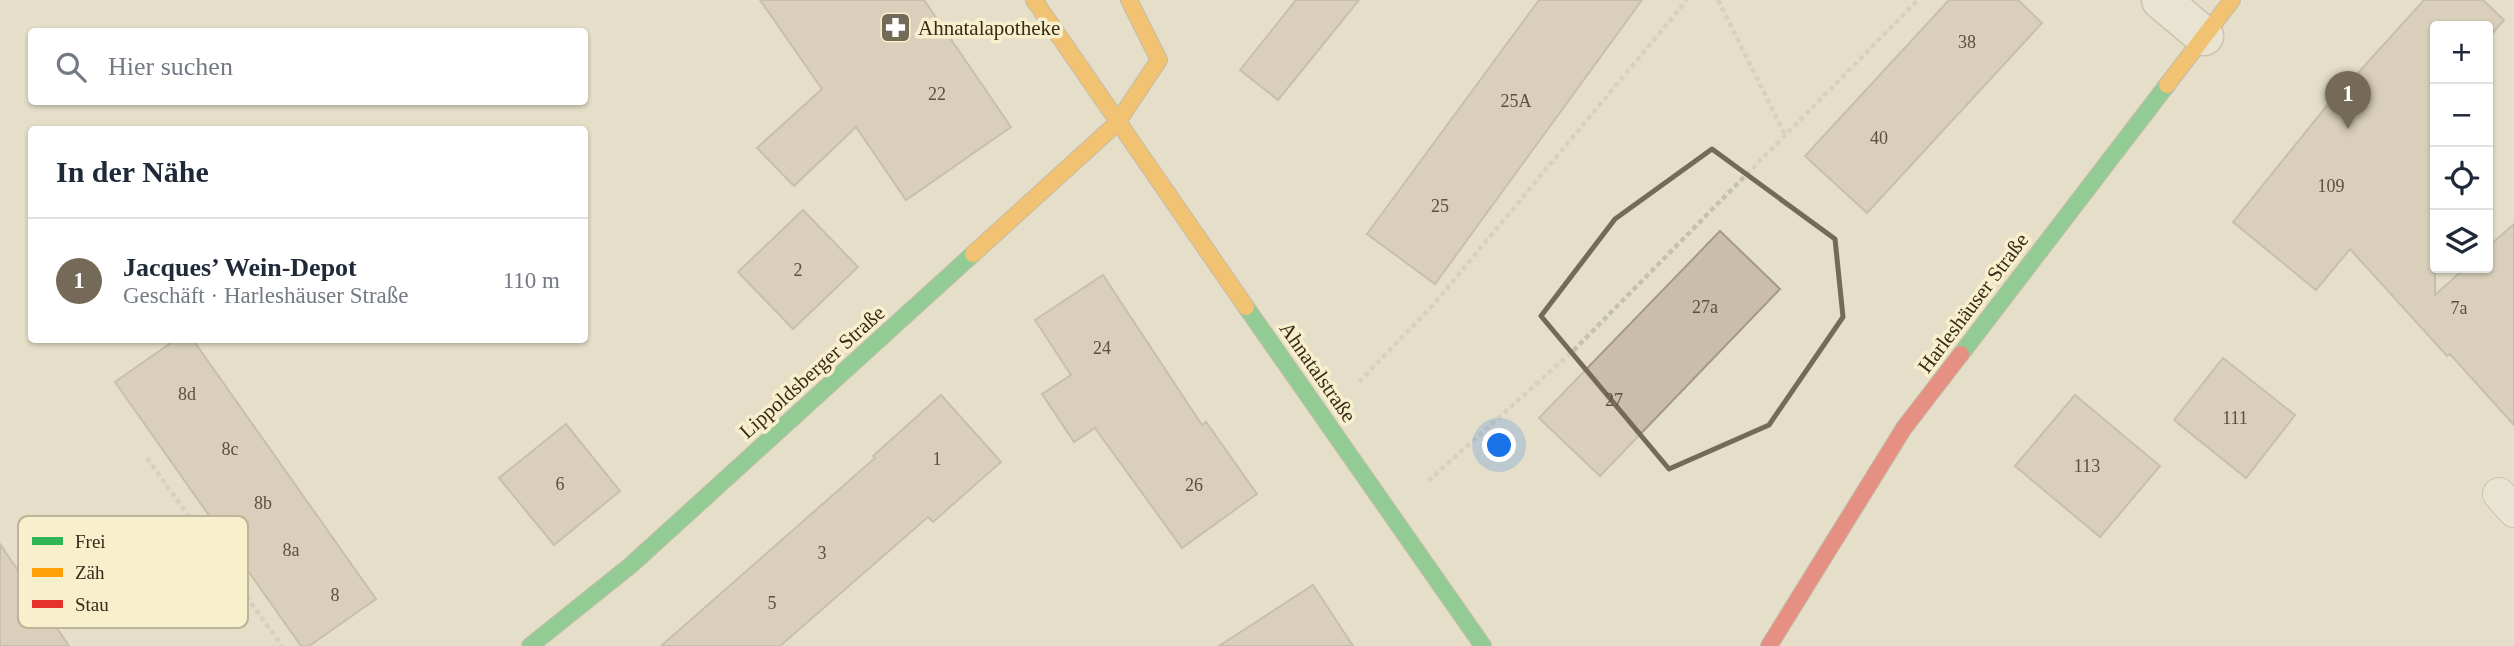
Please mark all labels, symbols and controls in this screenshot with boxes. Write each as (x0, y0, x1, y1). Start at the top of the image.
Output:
pharmacy icon: Ahnatalapotheke (878, 11, 912, 45)
place label: Ahnatalapotheke (918, 16, 1060, 40)
map controls (2430, 21, 2493, 273)
button: + (2430, 21, 2493, 84)
search box (28, 28, 588, 105)
house number: 38 (1958, 32, 1976, 52)
icon: search (52, 48, 90, 86)
text: Hier suchen (108, 52, 233, 81)
pin: 1 (2325, 71, 2371, 129)
house number: 22 (928, 84, 946, 104)
button: − (2430, 84, 2493, 147)
house number: 25A (1501, 91, 1532, 111)
house number: 40 (1870, 128, 1888, 148)
button: locate (2430, 147, 2493, 210)
text: In der Nähe (56, 155, 209, 188)
house number: 109 (2318, 176, 2345, 196)
house number: 25 (1431, 196, 1449, 216)
button: layers (2430, 210, 2493, 273)
street label: Harleshäuser Straße (1913, 228, 2033, 378)
text: Jacques’ Wein-Depot (123, 253, 357, 282)
house number: 2 (794, 260, 803, 280)
text: 1 (73, 268, 85, 293)
text: 110 m (503, 268, 560, 293)
text: Geschäft · Harleshäuser Straße (123, 283, 408, 308)
house number: 27a (1692, 297, 1718, 317)
house number: 7a (2451, 298, 2468, 318)
street label: Lippoldsberger Straße (735, 301, 889, 443)
street label: Ahnatalstraße (1275, 317, 1361, 427)
house number: 24 (1093, 338, 1111, 358)
house number: 8d (178, 384, 196, 404)
house number: 27 (1605, 390, 1623, 410)
house number: 111 (2222, 408, 2248, 428)
your location (1482, 428, 1516, 462)
house number: 8c (222, 439, 239, 459)
house number: 1 (933, 449, 942, 469)
house number: 113 (2074, 456, 2100, 476)
house number: 6 (556, 474, 565, 494)
house number: 26 (1185, 475, 1203, 495)
house number: 8b (254, 493, 272, 513)
legend (18, 516, 248, 628)
text: Frei (75, 531, 106, 552)
house number: 8a (283, 540, 300, 560)
house number: 3 (818, 543, 827, 563)
text: Zäh (75, 562, 105, 583)
house number: 8 (331, 585, 340, 605)
house number: 5 (768, 593, 777, 613)
text: Stau (75, 594, 109, 615)

